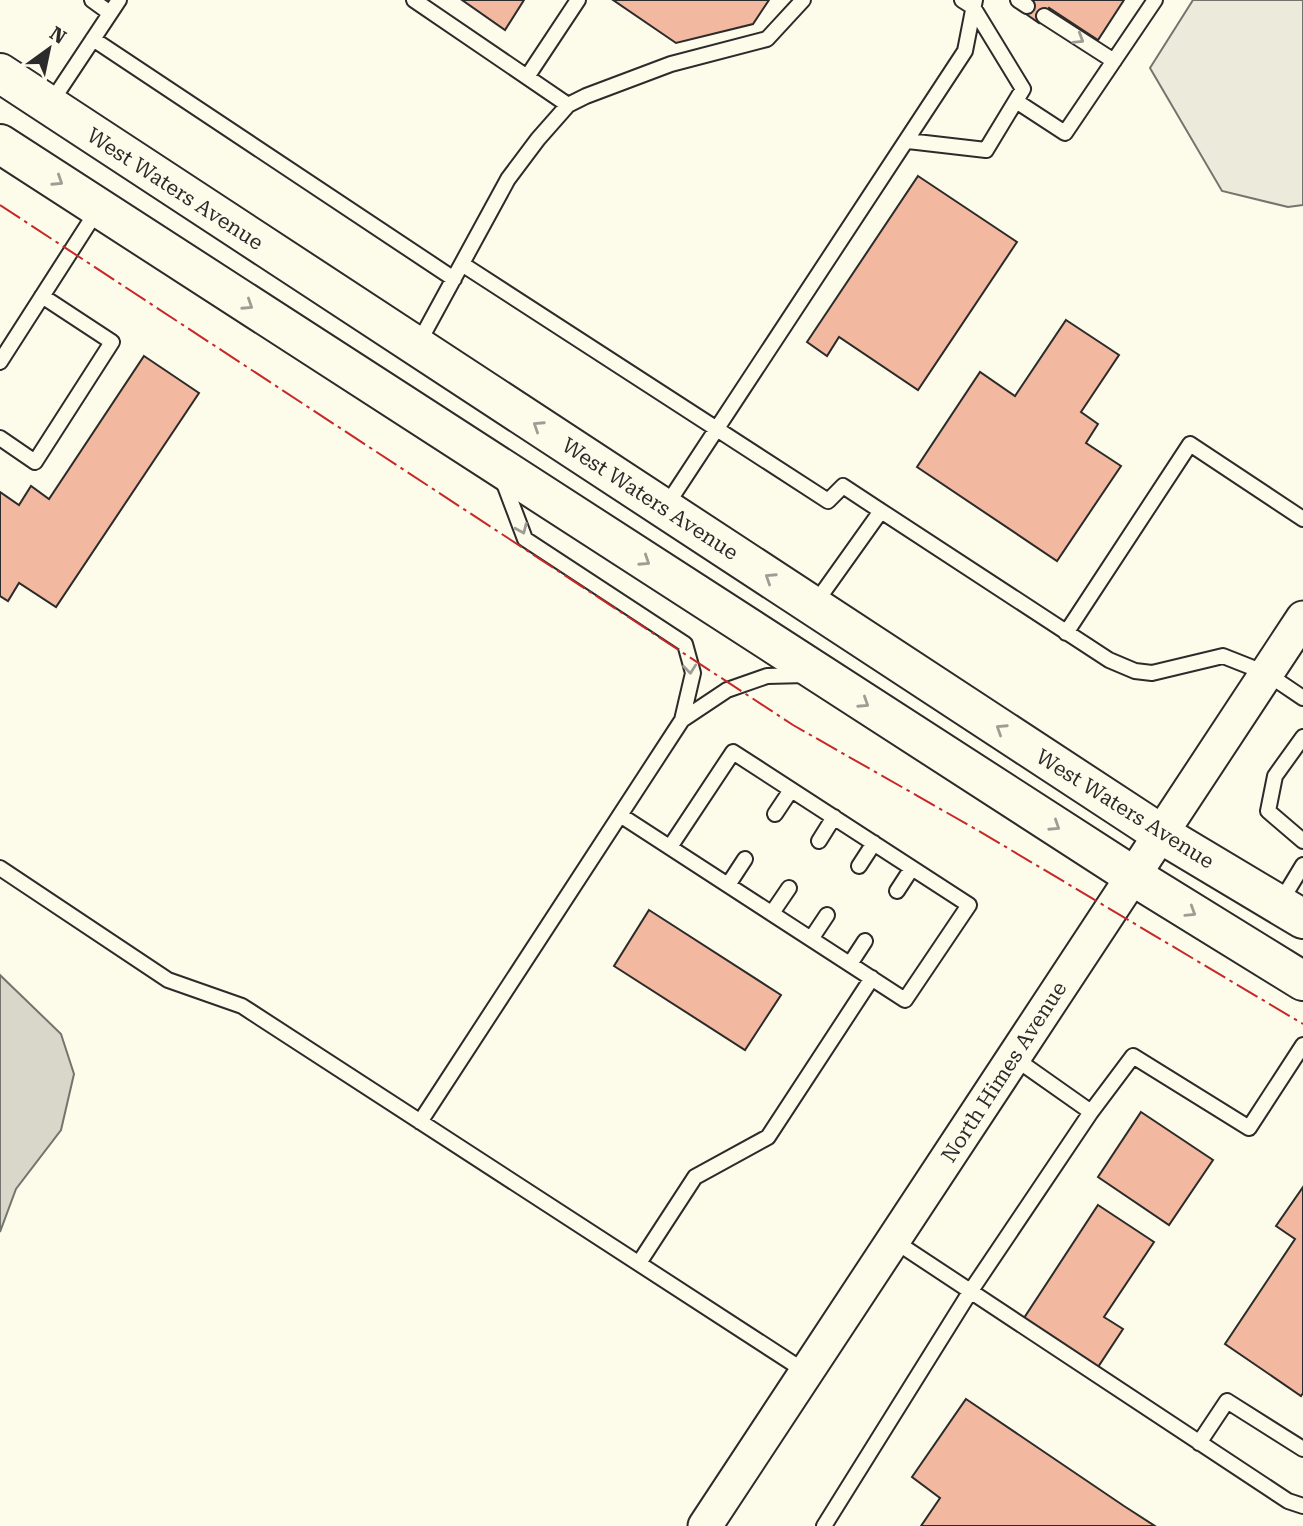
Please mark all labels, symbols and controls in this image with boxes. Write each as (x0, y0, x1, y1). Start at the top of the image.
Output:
north arrow (14, 14, 84, 84)
text: N (46, 22, 71, 49)
one-way arrow (1071, 30, 1084, 43)
street label: West Waters Avenue (82, 123, 268, 255)
one-way arrow (50, 173, 63, 186)
one-way arrow (241, 296, 254, 309)
one-way arrow (533, 422, 546, 435)
street label: West Waters Avenue (557, 433, 743, 565)
one-way arrow (514, 522, 528, 534)
one-way arrow (638, 553, 651, 566)
one-way arrow (764, 573, 777, 586)
one-way arrow (682, 664, 697, 675)
one-way arrow (856, 694, 869, 707)
one-way arrow (996, 725, 1009, 738)
street label: West Waters Avenue (1032, 744, 1218, 874)
one-way arrow (1047, 818, 1060, 831)
one-way arrow (1183, 904, 1196, 917)
street label: North Himes Avenue (937, 977, 1071, 1167)

